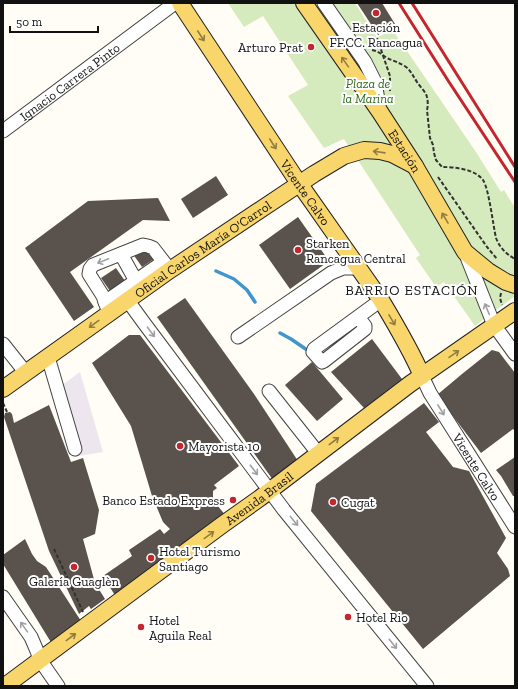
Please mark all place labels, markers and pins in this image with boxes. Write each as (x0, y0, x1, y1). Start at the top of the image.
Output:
marker: Estación FF.CC. Rancagua (371, 8, 381, 18)
place label: Estación FF.CC. Rancagua (329, 20, 423, 50)
place label: Arturo Prat (238, 40, 303, 55)
marker: Arturo Prat (306, 42, 316, 52)
place label: Starken Rancagua Central (306, 236, 406, 266)
marker: Starken Rancagua Central (293, 245, 303, 255)
place label: Mayorista 10 (188, 439, 260, 454)
marker: Mayorista 10 (175, 441, 185, 451)
place label: Banco Estado Express (102, 493, 225, 508)
marker: Banco Estado Express (228, 495, 238, 505)
place label: Cugat (341, 495, 375, 510)
marker: Cugat (328, 497, 338, 507)
place label: Hotel Turismo Santiago (159, 544, 241, 574)
marker: Hotel Turismo Santiago (146, 553, 156, 563)
marker: Galería Guaglèn (69, 562, 79, 572)
place label: Galería Guaglèn (29, 574, 119, 589)
place label: Hotel Rio (356, 610, 408, 625)
marker: Hotel Rio (343, 612, 353, 622)
place label: Hotel Aguila Real (149, 613, 212, 643)
marker: Hotel Aguila Real (136, 622, 146, 632)

